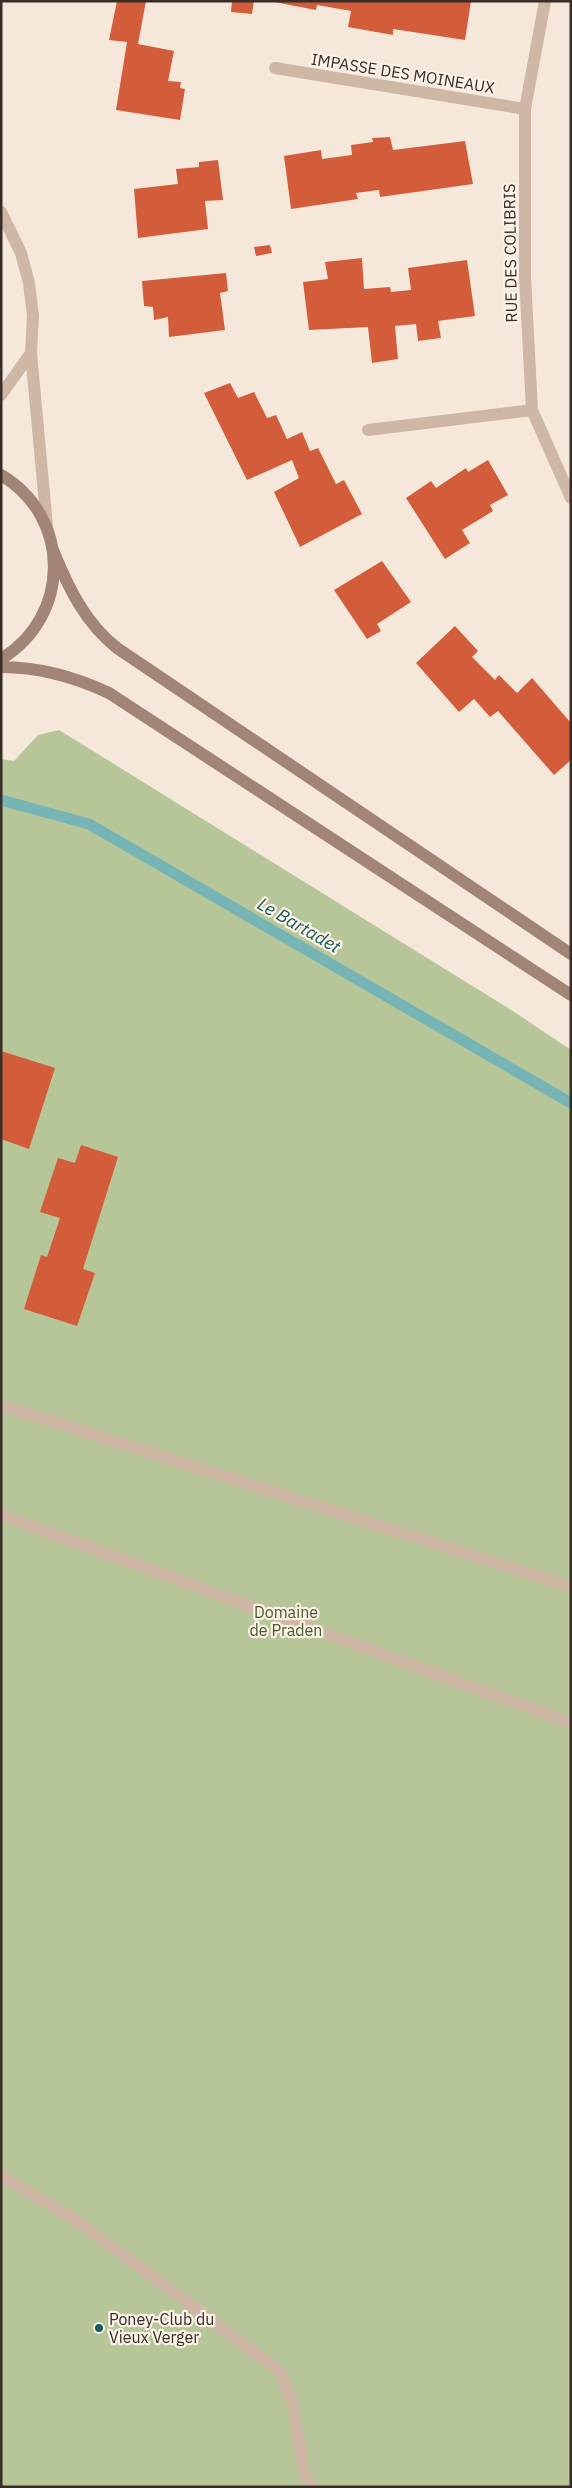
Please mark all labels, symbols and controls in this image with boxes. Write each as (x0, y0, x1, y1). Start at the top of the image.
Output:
street label: IMPASSE DES MOINEAUX (310, 49, 496, 97)
street label: RUE DES COLIBRIS (499, 183, 521, 323)
water label: Le Bartadet (253, 892, 346, 959)
park label: Domaine de Praden (250, 1602, 322, 1640)
place label: Poney-Club du Vieux Verger (109, 2309, 214, 2347)
marker: Poney-Club du Vieux Verger (93, 2322, 105, 2334)

